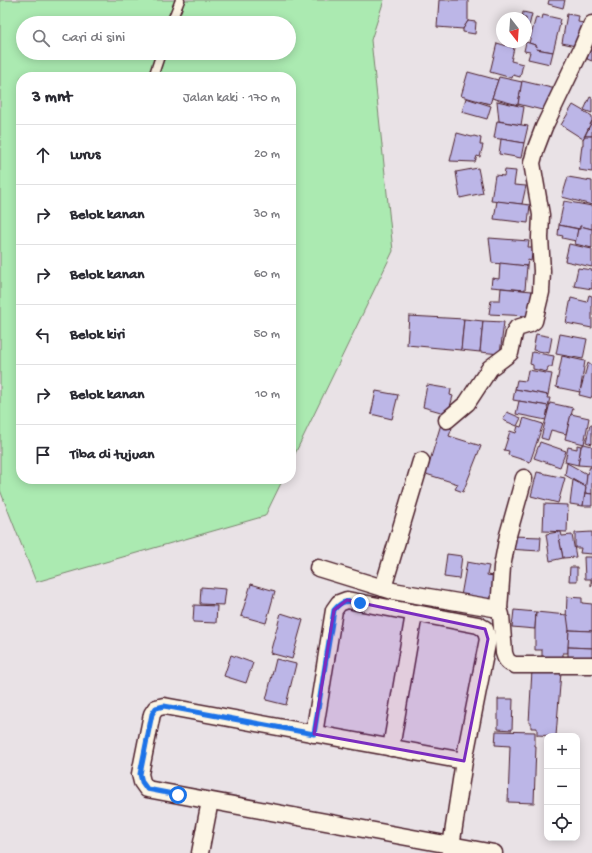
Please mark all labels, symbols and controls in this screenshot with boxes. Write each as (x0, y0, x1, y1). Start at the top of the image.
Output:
north arrow (496, 12, 532, 48)
search box (16, 16, 296, 60)
icon: search (30, 27, 52, 49)
text: Cari di sini (62, 29, 125, 47)
text: 3 mnt (32, 88, 72, 108)
text: Jalan kaki · 170 m (183, 91, 280, 106)
icon: ahead (32, 144, 54, 166)
text: Lurus (70, 146, 100, 164)
text: 20 m (254, 147, 280, 162)
icon: right (32, 204, 54, 226)
text: Belok kanan (70, 206, 144, 224)
text: 30 m (254, 207, 280, 222)
icon: right (32, 264, 54, 286)
text: Belok kanan (70, 266, 144, 284)
text: 60 m (254, 267, 280, 282)
icon: left (32, 324, 54, 346)
text: Belok kiri (70, 326, 125, 344)
text: 50 m (253, 327, 280, 342)
icon: right (32, 384, 54, 406)
text: Belok kanan (70, 386, 144, 404)
text: 10 m (255, 387, 280, 402)
icon: arrive (32, 444, 54, 466)
text: Tiba di tujuan (70, 446, 154, 464)
route end (351, 594, 369, 612)
map controls (544, 733, 580, 841)
button: + (544, 733, 580, 769)
button: − (544, 769, 580, 805)
route start (169, 786, 187, 804)
button: locate (544, 805, 580, 841)

